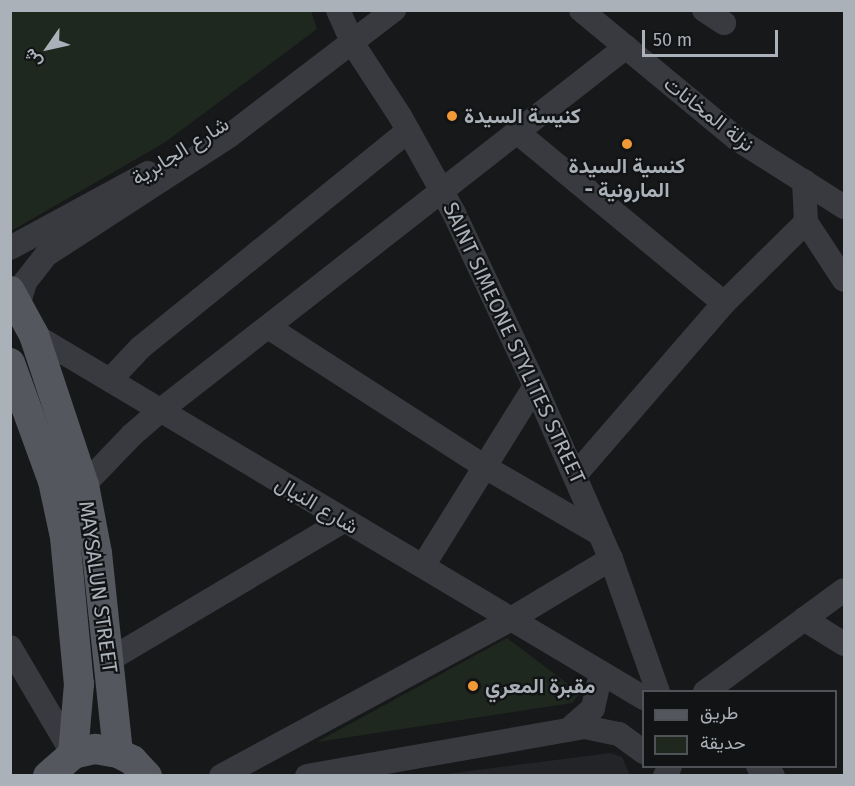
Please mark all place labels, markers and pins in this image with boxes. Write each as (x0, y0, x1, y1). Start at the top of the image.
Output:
place label: كنيسة السيدة (464, 103, 581, 129)
marker: كنيسة السيدة (445, 109, 459, 123)
marker: كنسية السيدة - المارونية (620, 137, 634, 151)
place label: كنسية السيدة - المارونية (569, 153, 685, 203)
place label: مقبرة المعري (485, 673, 595, 699)
marker: مقبرة المعري (466, 679, 480, 693)

